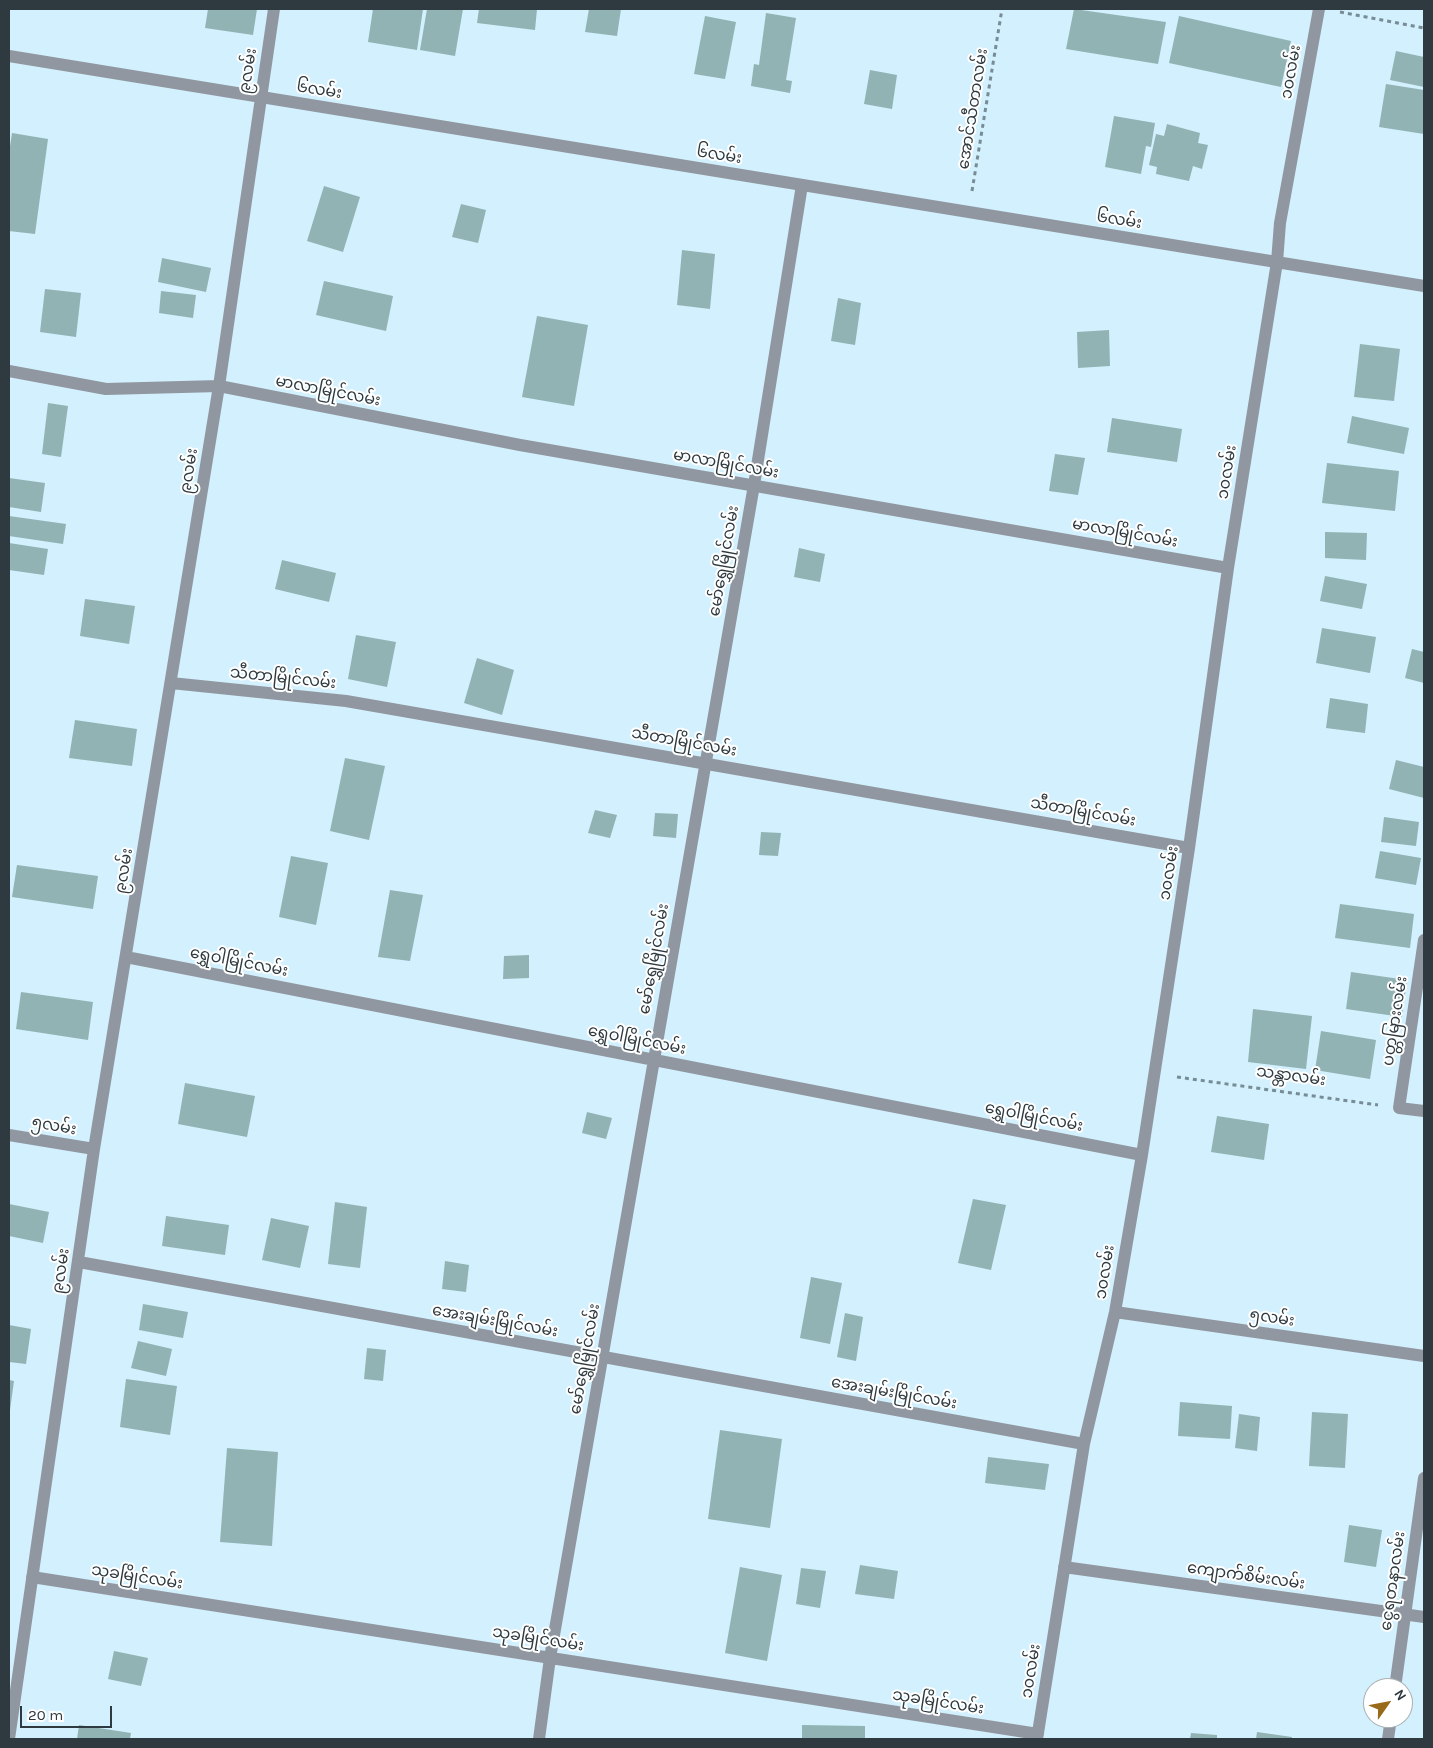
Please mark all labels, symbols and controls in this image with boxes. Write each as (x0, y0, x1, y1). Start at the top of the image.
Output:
street label: ၁၀လမ်း (1277, 43, 1305, 101)
street label: ၉လမ်း (235, 47, 261, 95)
street label: အောင်သီတာလမ်း (954, 47, 992, 171)
street label: ၆လမ်း (295, 77, 343, 103)
street label: ၆လမ်း (695, 142, 743, 168)
street label: ၆လမ်း (1095, 207, 1143, 233)
street label: မာလာမြိုင်လမ်း (274, 371, 382, 411)
street label: ၁၀လမ်း (1213, 443, 1241, 501)
street label: မာလာမြိုင်လမ်း (672, 445, 780, 483)
street label: ၉လမ်း (176, 447, 202, 495)
street label: မော်ရွှေမြိုင်လမ်း (705, 504, 743, 618)
street label: မာလာမြိုင်လမ်း (1071, 514, 1179, 552)
street label: သီတာမြိုင်လမ်း (229, 663, 337, 693)
street label: သီတာမြိုင်လမ်း (630, 723, 738, 761)
street label: သီတာမြိုင်လမ်း (1029, 793, 1137, 831)
street label: ၁၀လမ်း (1155, 844, 1183, 902)
street label: ၉လမ်း (111, 847, 137, 895)
street label: မော်ရွှေမြိုင်လမ်း (635, 902, 673, 1016)
street label: ရွှေဝါမြိုင်လမ်း (188, 943, 290, 981)
street label: ပတ္တမြားလမ်း (1378, 975, 1412, 1067)
street label: ရွှေဝါမြိုင်လမ်း (586, 1021, 688, 1059)
street label: သန္တာလမ်း (1255, 1062, 1327, 1090)
street label: ရွှေဝါမြိုင်လမ်း (983, 1098, 1085, 1136)
street label: ၅လမ်း (30, 1113, 78, 1139)
street label: ၁၀လမ်း (1091, 1243, 1119, 1301)
street label: ၉လမ်း (48, 1247, 74, 1295)
street label: အေးချမ်းမြိုင်လမ်း (431, 1301, 559, 1341)
street label: မော်ရွှေမြိုင်လမ်း (566, 1302, 604, 1416)
street label: ၅လမ်း (1248, 1305, 1296, 1331)
street label: အေးချမ်းမြိုင်လမ်း (830, 1373, 958, 1413)
street label: ငွေရတနာလမ်း (1377, 1530, 1409, 1632)
street label: ကျောက်စိမ်းလမ်း (1186, 1558, 1306, 1594)
street label: သုခမြိုင်လမ်း (90, 1560, 184, 1594)
street label: သုခမြိုင်လမ်း (491, 1622, 585, 1656)
street label: ၁၀လမ်း (1017, 1642, 1045, 1700)
north arrow (1363, 1678, 1413, 1728)
street label: သုခမြိုင်လမ်း (891, 1685, 985, 1719)
text: N (1390, 1686, 1410, 1704)
scale bar (22, 1696, 115, 1728)
text: 20 m (28, 1706, 63, 1724)

